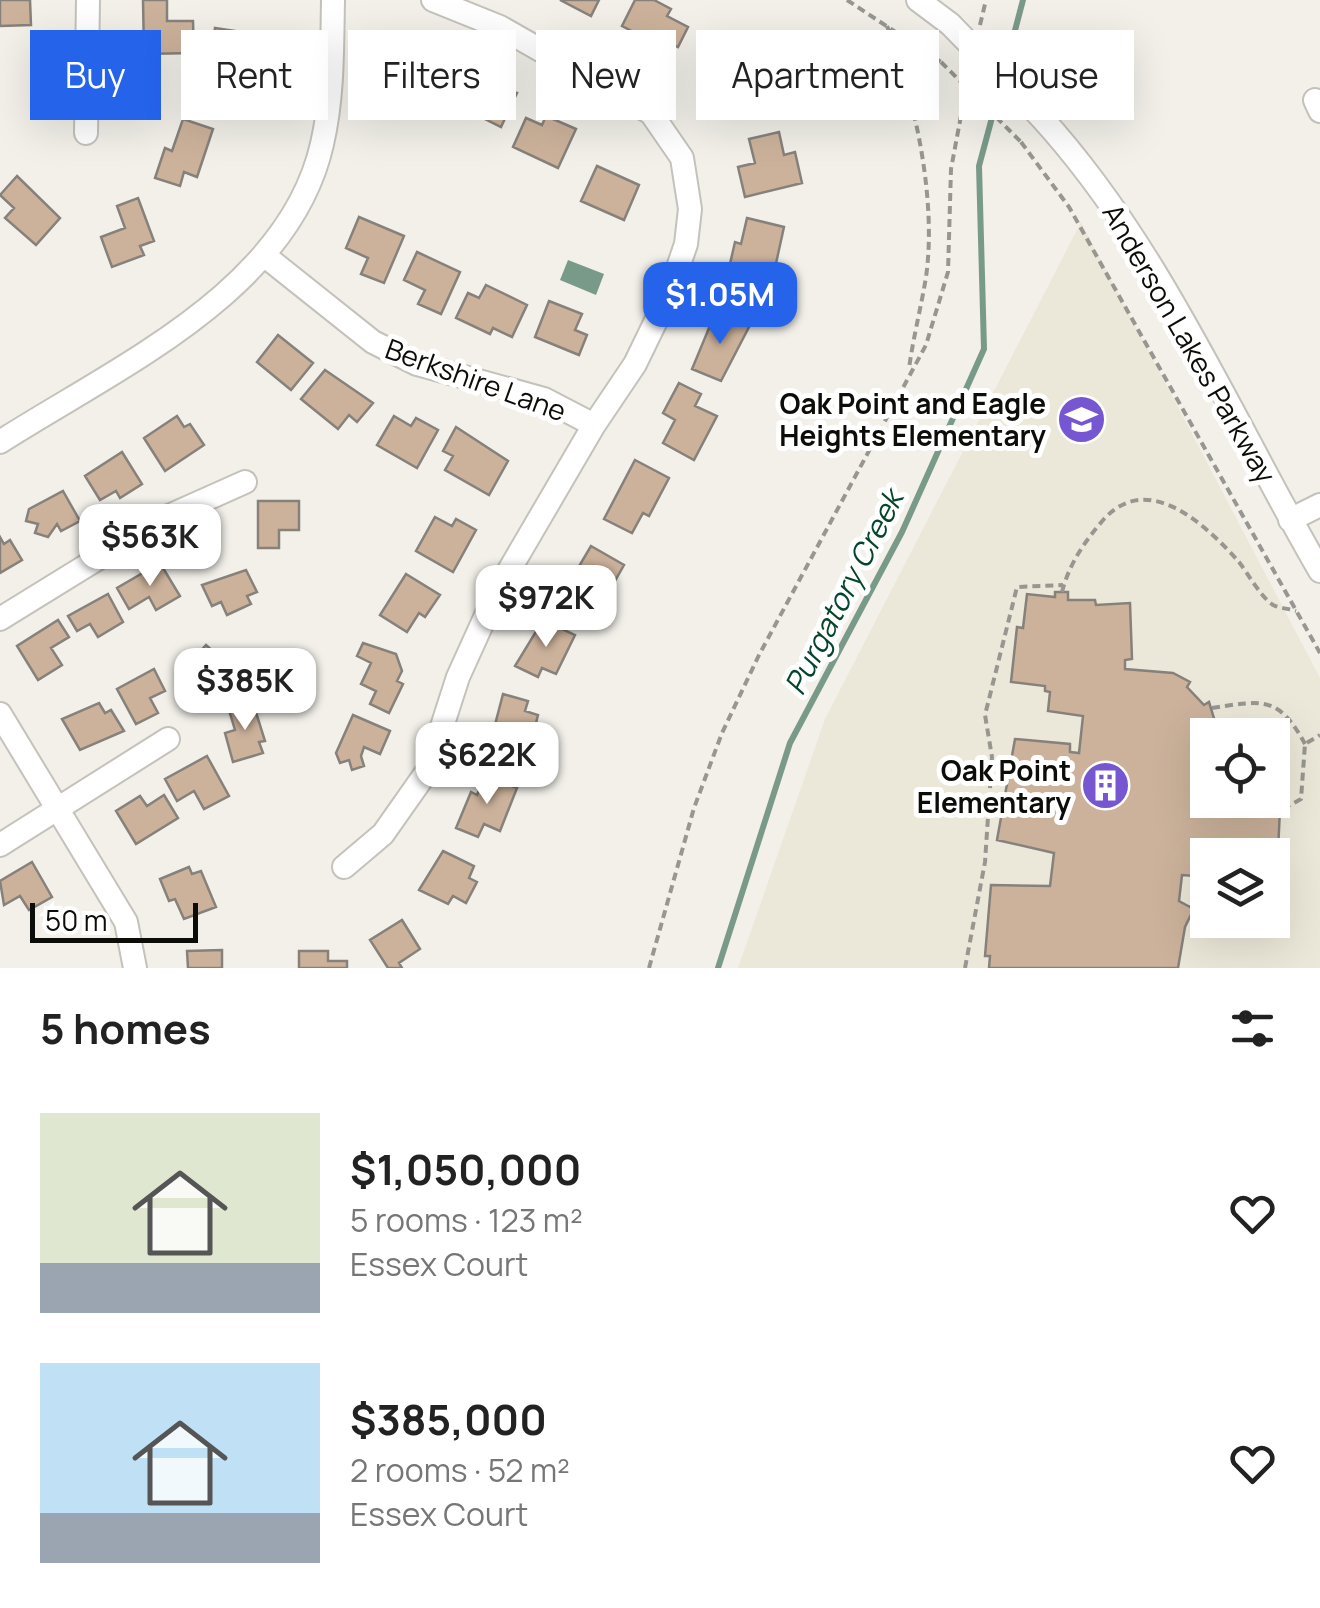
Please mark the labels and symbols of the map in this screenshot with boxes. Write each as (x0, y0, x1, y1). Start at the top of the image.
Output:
street label: Anderson Lakes Parkway (1094, 197, 1286, 490)
pin: $1.05M (639, 262, 801, 347)
street label: Berkshire Lane (380, 329, 572, 429)
place label: Oak Point and Eagle Heights Elementary (779, 384, 1046, 454)
school or university icon: Oak Point and Eagle Heights Elementary (1055, 393, 1107, 445)
water label: Purgatory Creek (774, 479, 914, 701)
pin: $563K (80, 504, 220, 589)
pin: $972K (476, 565, 616, 650)
pin: $385K (175, 648, 315, 733)
pin: $622K (417, 722, 557, 807)
place label: Oak Point Elementary (917, 751, 1071, 821)
building icon: Oak Point Elementary (1080, 760, 1132, 812)
scale bar (30, 898, 198, 943)

